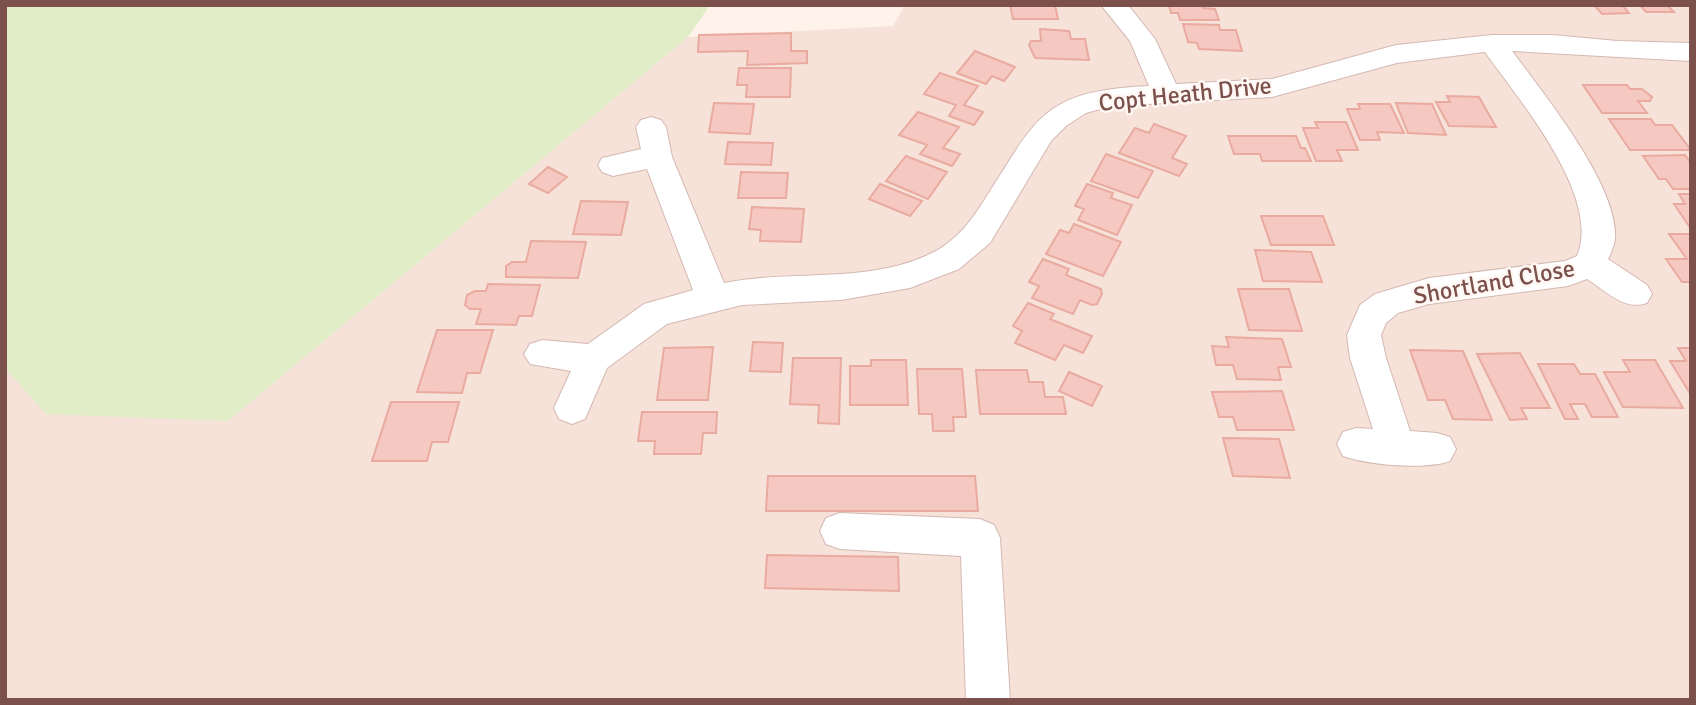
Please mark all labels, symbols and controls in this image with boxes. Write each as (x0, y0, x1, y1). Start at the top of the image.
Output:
street label: Copt Heath Drive (1097, 70, 1273, 118)
street label: Shortland Close (1411, 253, 1577, 311)

